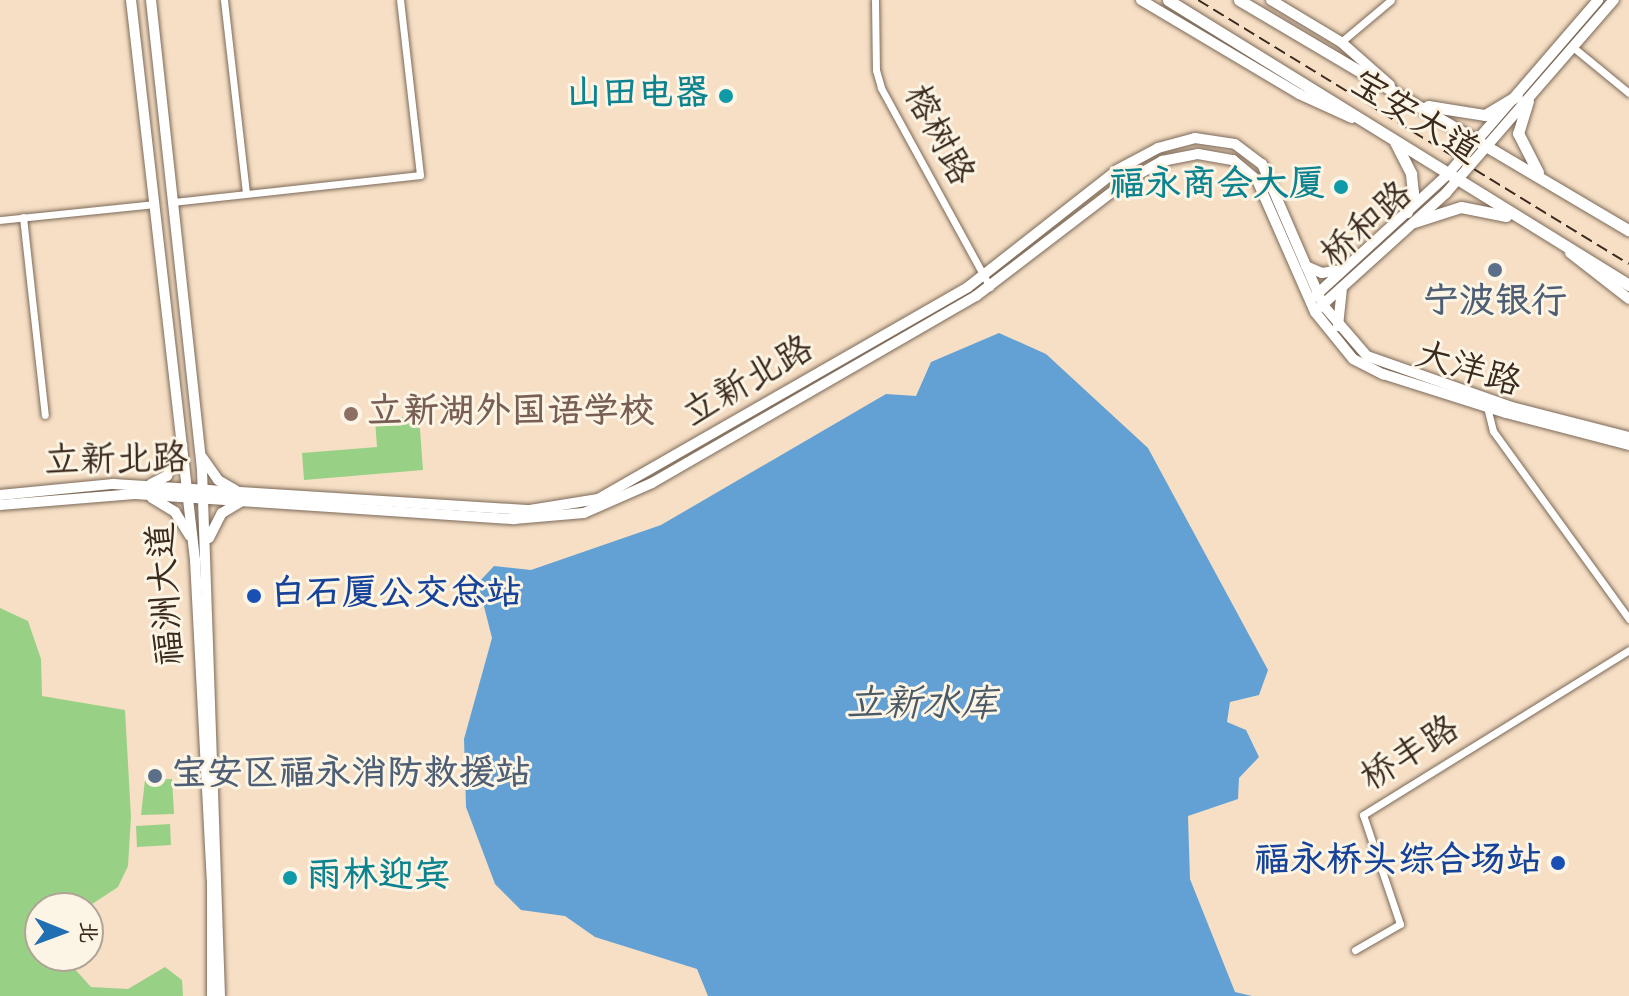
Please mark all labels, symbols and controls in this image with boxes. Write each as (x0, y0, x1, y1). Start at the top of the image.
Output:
street label: 宝安大道 (1341, 63, 1487, 175)
place label: 山田电器 (566, 74, 710, 118)
street label: 榕树路 (893, 78, 981, 194)
marker: 山田电器 (717, 87, 735, 105)
place label: 福永商会大厦 (1109, 165, 1325, 209)
street label: 桥和路 (1313, 174, 1423, 278)
marker: 福永商会大厦 (1332, 178, 1350, 196)
marker: 宁波银行 (1486, 261, 1504, 279)
place label: 宁波银行 (1423, 282, 1567, 326)
street label: 立新北路 (676, 328, 822, 438)
street label: 大洋路 (1410, 335, 1526, 407)
place label: 立新湖外国语学校 (367, 392, 655, 436)
marker: 立新湖外国语学校 (342, 405, 360, 423)
street label: 立新北路 (44, 439, 188, 485)
street label: 福洲大道 (141, 521, 195, 667)
place label: 白石厦公交总站 (270, 574, 522, 618)
marker: 白石厦公交总站 (245, 587, 263, 605)
water label: 立新水库 (846, 684, 998, 730)
street label: 桥丰路 (1354, 708, 1468, 802)
place label: 宝安区福永消防救援站 (171, 754, 531, 798)
marker: 宝安区福永消防救援站 (146, 767, 164, 785)
place label: 福永桥头综合场站 (1254, 841, 1542, 885)
marker: 福永桥头综合场站 (1549, 854, 1567, 872)
place label: 雨林迎宾 (306, 856, 450, 900)
marker: 雨林迎宾 (281, 869, 299, 887)
north arrow (24, 892, 104, 972)
text: 北 (70, 921, 102, 944)

